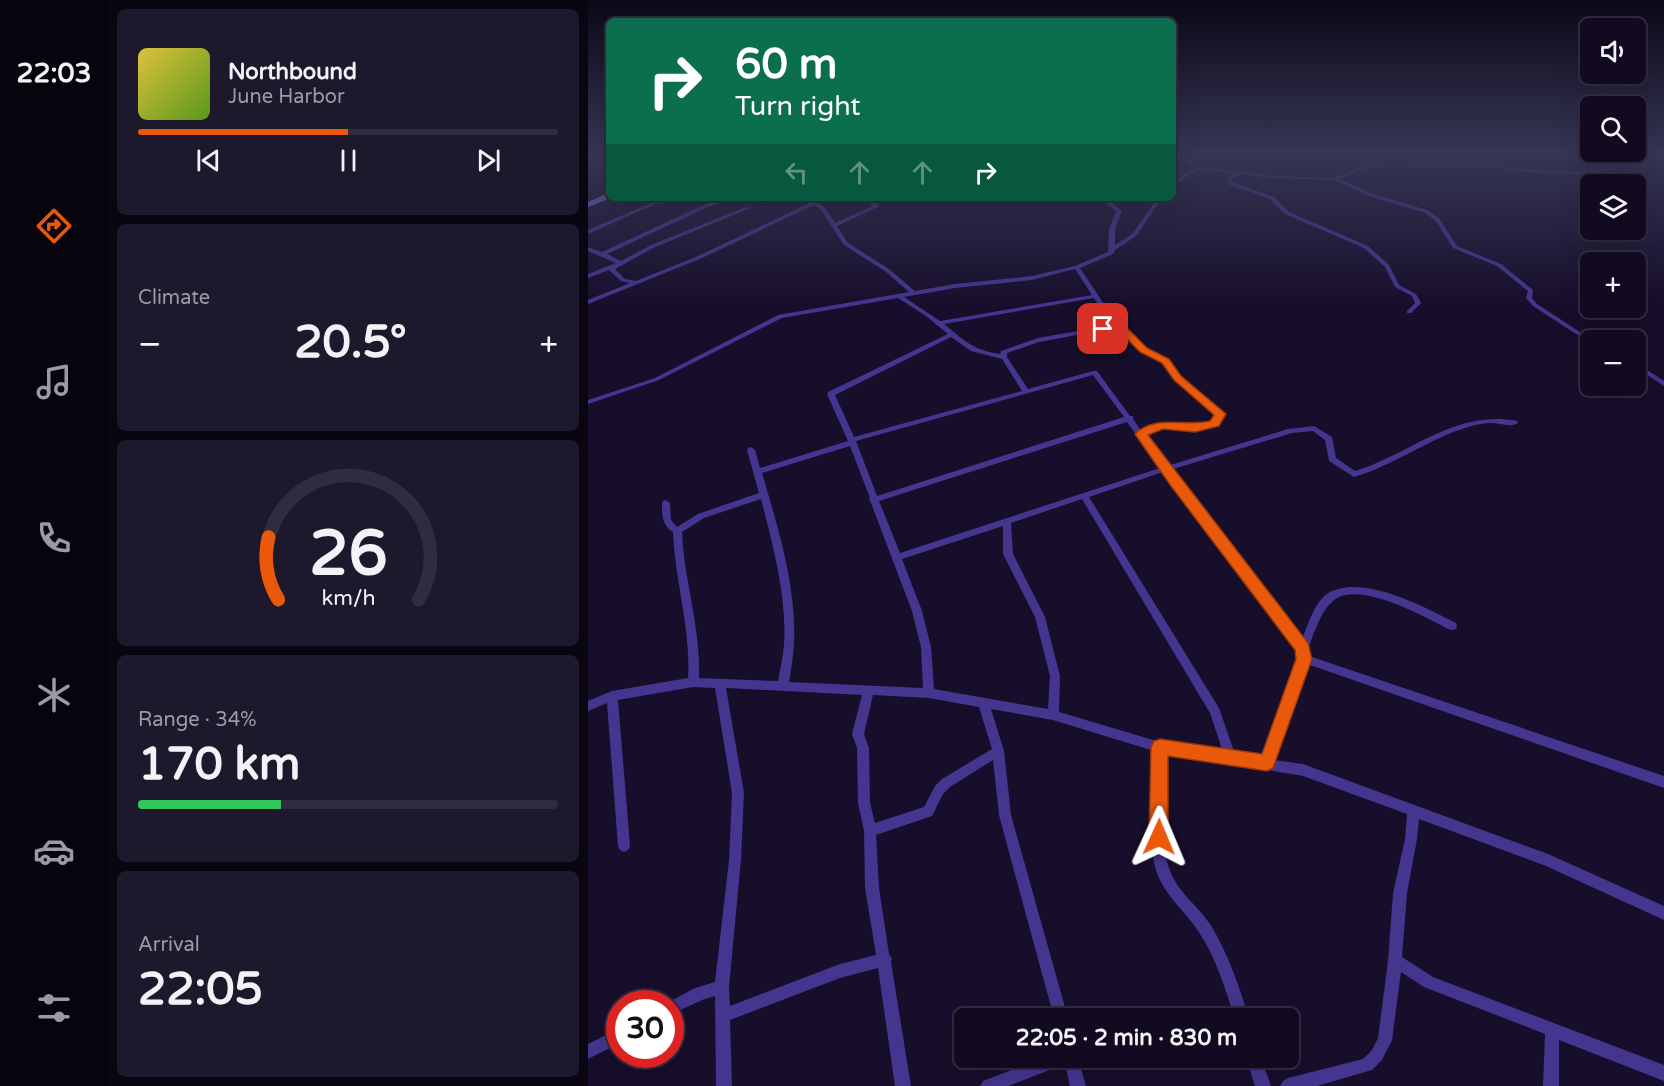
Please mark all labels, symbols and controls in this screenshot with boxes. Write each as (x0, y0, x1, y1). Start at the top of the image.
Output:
map controls (1580, 18, 1646, 396)
button: sound (1580, 18, 1646, 84)
text: 60 m (735, 39, 837, 90)
icon: right (636, 42, 714, 120)
text: 22:03 (17, 57, 91, 90)
text: Northbound (228, 59, 357, 85)
text: June Harbor (228, 85, 345, 109)
text: Turn right (735, 90, 861, 123)
button: search (1580, 96, 1646, 162)
icon: previous (192, 144, 225, 177)
icon: pause (332, 144, 365, 177)
icon: next (472, 144, 505, 177)
icon: left (780, 156, 813, 189)
icon: ahead (843, 156, 876, 189)
icon: ahead (906, 156, 939, 189)
icon: right (969, 156, 1002, 189)
button: layers (1580, 174, 1646, 240)
icon: directions (33, 205, 75, 247)
button: + (1580, 252, 1646, 318)
text: Climate (138, 286, 210, 310)
pin (1077, 303, 1128, 354)
icon: arrive (1086, 312, 1119, 345)
text: 20.5° (294, 316, 407, 370)
text: − (138, 325, 162, 364)
text: + (539, 325, 558, 364)
button: − (1580, 330, 1646, 396)
icon: music (33, 361, 75, 403)
icon: phone (33, 517, 75, 559)
text: 26 (309, 517, 387, 592)
text: km/h (321, 585, 375, 611)
icon: climate (33, 674, 75, 716)
text: Range · 34% (138, 708, 257, 732)
text: 170 km (138, 738, 300, 792)
position arrow (1127, 805, 1191, 869)
icon: car (33, 830, 75, 872)
text: Arrival (138, 933, 200, 957)
text: 22:05 (138, 963, 263, 1017)
icon: filters (33, 987, 75, 1029)
speed limit sign: 30 (606, 990, 684, 1068)
text: 22:05 · 2 min · 830 m (1016, 1025, 1237, 1051)

